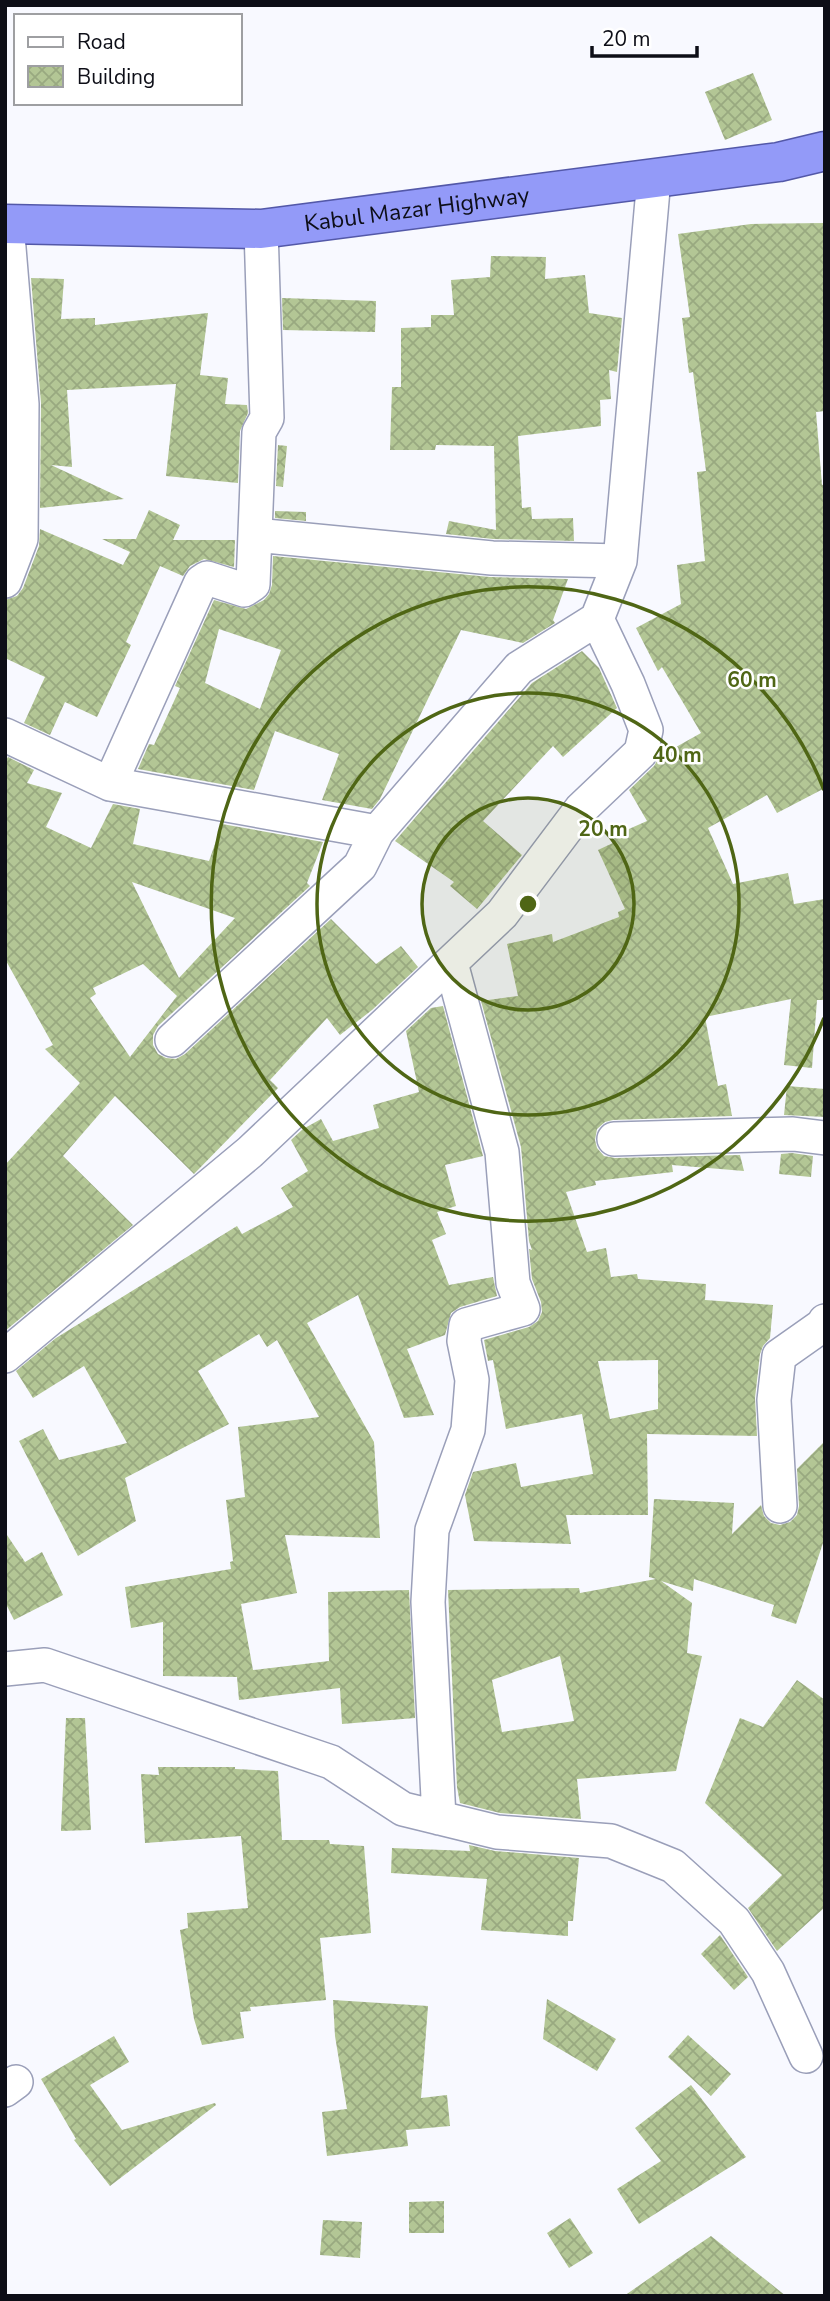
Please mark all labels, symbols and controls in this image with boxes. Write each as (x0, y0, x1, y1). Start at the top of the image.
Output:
legend (14, 14, 242, 105)
scale bar (592, 14, 697, 58)
text: 20 m (602, 25, 651, 53)
text: Road (77, 28, 126, 56)
text: Building (77, 63, 155, 91)
street label: Kabul Mazar Highway (302, 179, 531, 239)
text: 60 m (727, 666, 777, 694)
text: 40 m (652, 741, 702, 769)
text: 20 m (578, 815, 628, 843)
centre of rings (516, 892, 540, 916)

